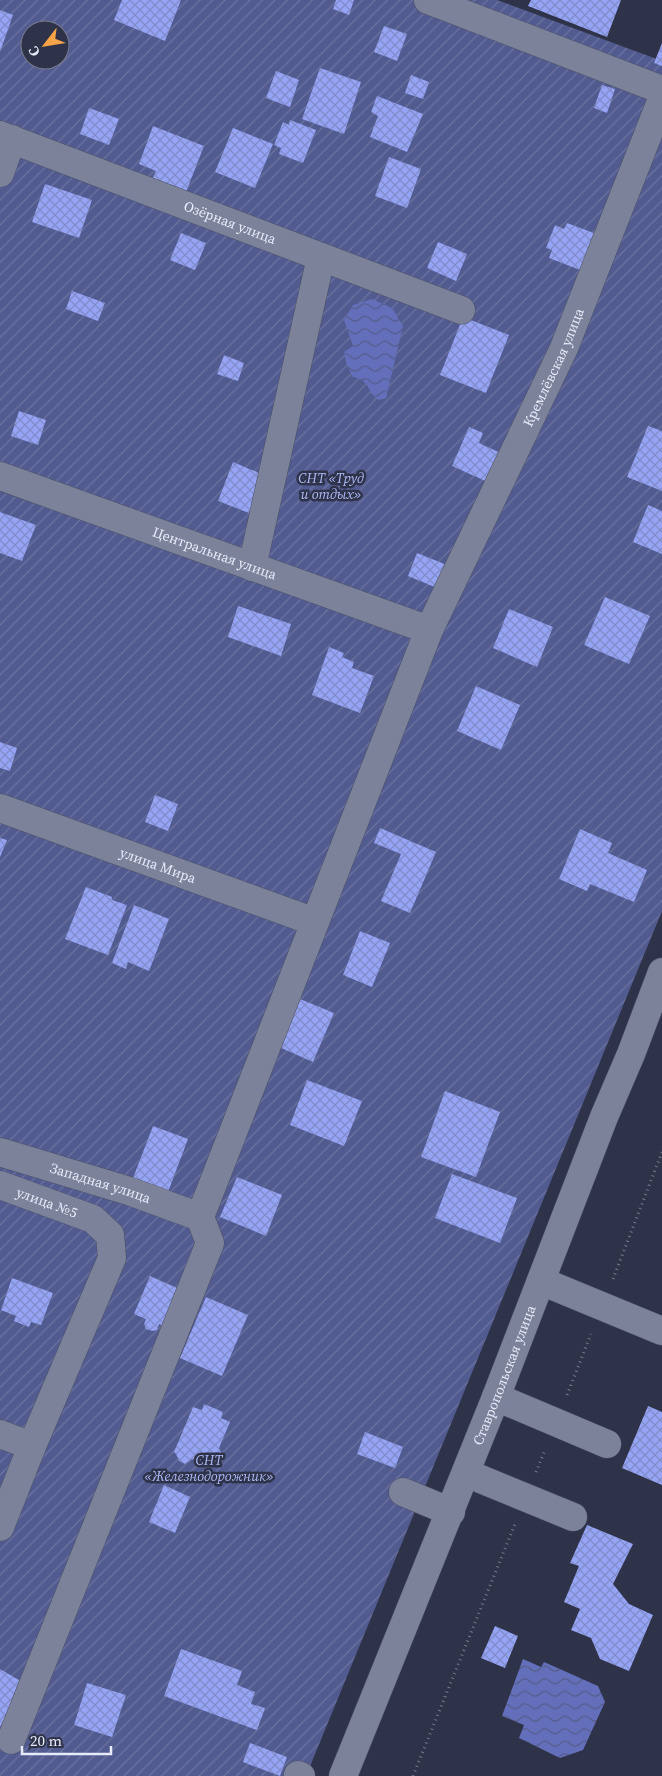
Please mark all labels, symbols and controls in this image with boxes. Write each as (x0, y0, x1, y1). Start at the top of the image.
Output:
north arrow (20, 20, 70, 70)
text: С (23, 43, 45, 61)
street label: Озёрная улица (181, 196, 280, 249)
street label: Кремлёвская улица (518, 304, 589, 430)
park label: СНТ «Труд и отдых» (298, 468, 364, 504)
street label: Центральная улица (150, 522, 280, 585)
street label: улица Мира (117, 842, 200, 888)
street label: Западная улица (47, 1158, 154, 1208)
street label: улица №5 (14, 1182, 80, 1223)
street label: Ставропольская улица (468, 1301, 541, 1448)
park label: СНТ «Железнодорожник» (144, 1450, 274, 1486)
scale bar (22, 1724, 111, 1756)
text: 20 m (30, 1730, 62, 1751)

